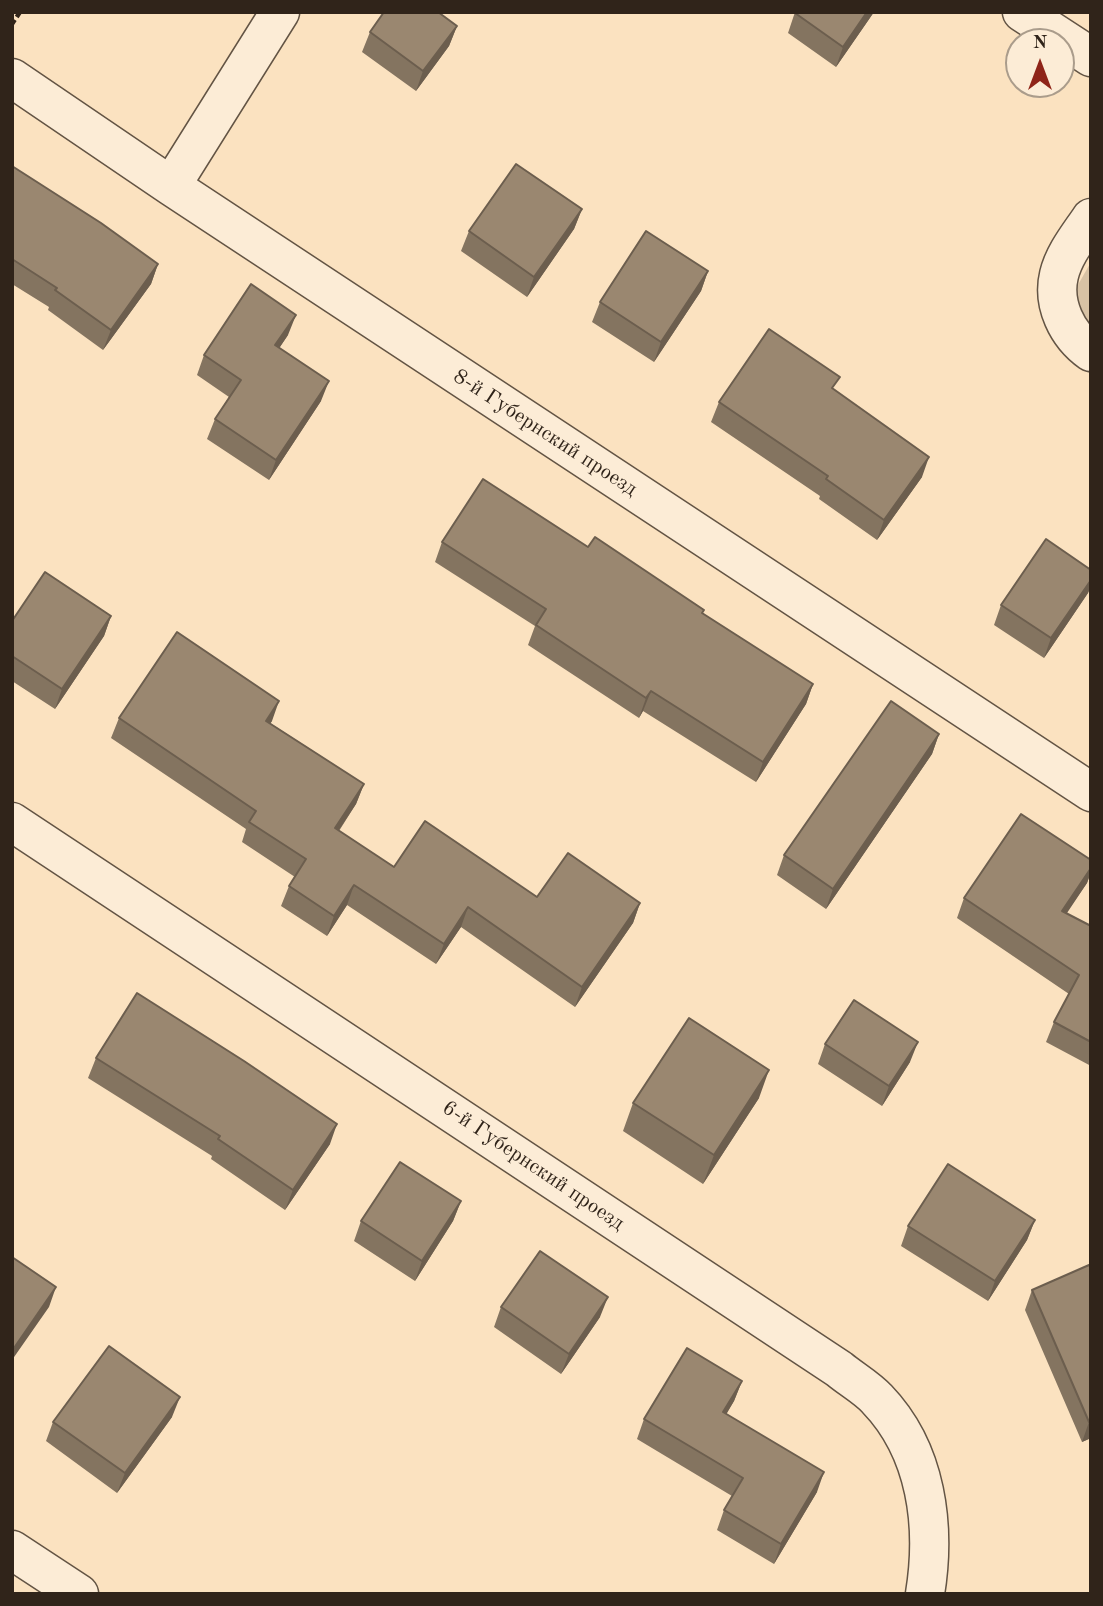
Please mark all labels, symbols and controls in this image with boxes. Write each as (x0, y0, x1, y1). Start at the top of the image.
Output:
north arrow (1005, 28, 1075, 98)
text: N (1033, 34, 1047, 53)
street label: 8-й Губернский проезд (448, 364, 642, 502)
street label: 6-й Губернский проезд (437, 1096, 629, 1236)

